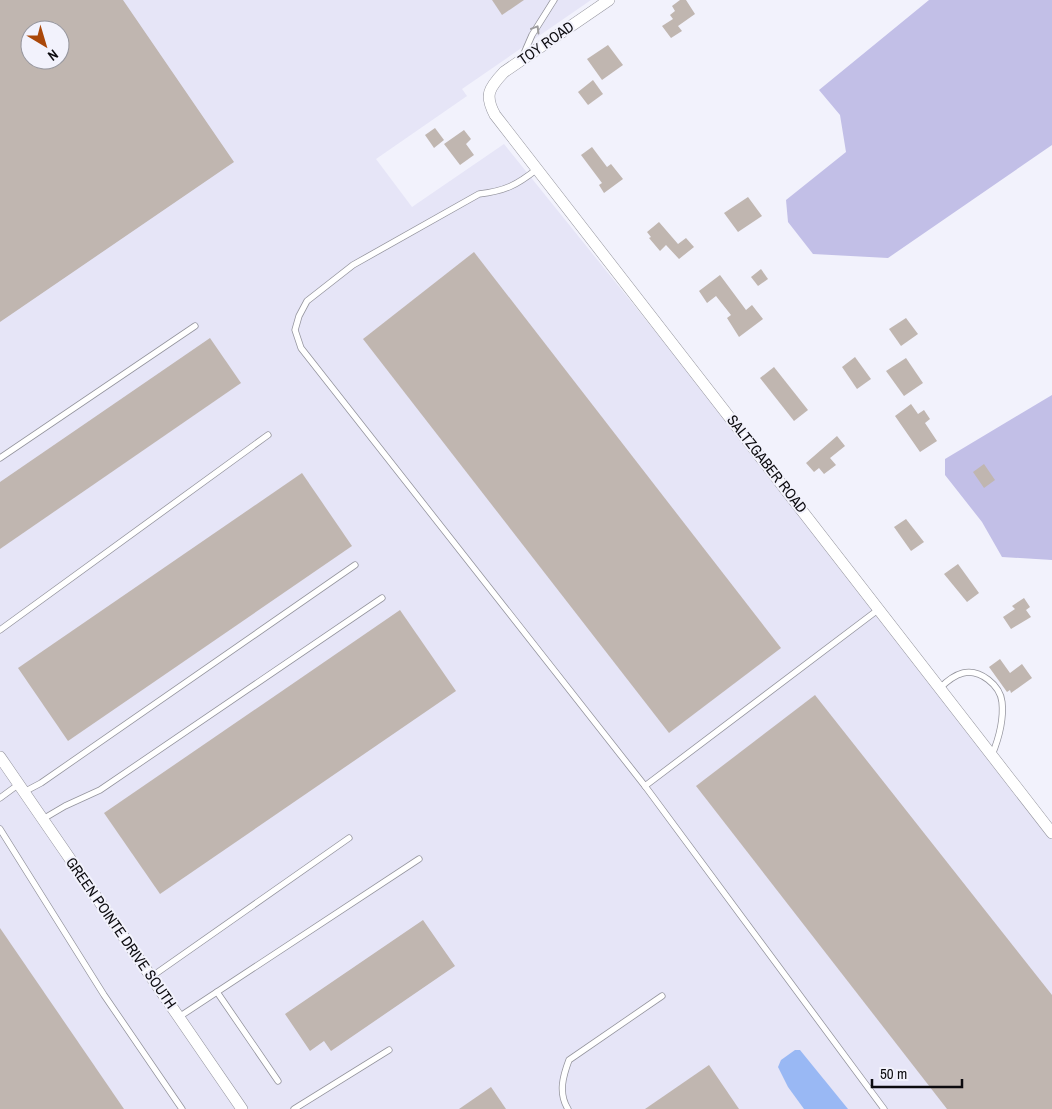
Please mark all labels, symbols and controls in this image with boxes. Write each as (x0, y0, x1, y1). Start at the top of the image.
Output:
street label: TOY ROAD (514, 16, 578, 69)
north arrow (20, 20, 70, 70)
one-way arrow (529, 26, 539, 35)
text: N (44, 46, 62, 65)
street label: SALTZGABER ROAD (722, 410, 812, 517)
street label: GREEN POINTE DRIVE SOUTH (61, 853, 182, 1013)
scale bar (872, 1056, 962, 1088)
text: 50 m (880, 1063, 907, 1084)

